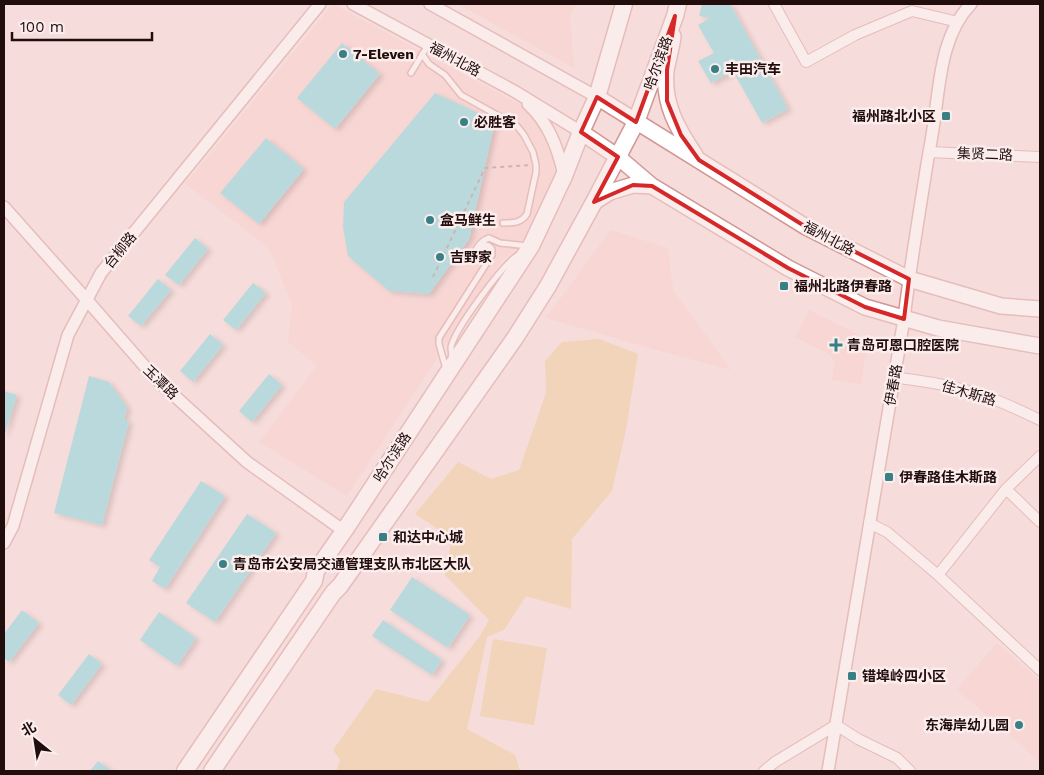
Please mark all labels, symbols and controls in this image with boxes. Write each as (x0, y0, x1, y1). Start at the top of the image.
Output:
scale bar (12, 10, 152, 42)
text: 100 m (20, 18, 64, 36)
street label: 哈尔滨路 (641, 34, 675, 92)
street label: 福州北路 (427, 39, 483, 79)
place label: 7-Eleven (353, 46, 414, 62)
marker: 7-Eleven (337, 48, 349, 60)
place label: 丰田汽车 (725, 61, 781, 77)
marker: 丰田汽车 (709, 63, 721, 75)
place label: 福州路北小区 (852, 108, 936, 124)
marker: 福州路北小区 (940, 110, 952, 122)
place label: 必胜客 (474, 114, 516, 130)
marker: 必胜客 (458, 116, 470, 128)
street label: 集贤二路 (957, 145, 1013, 163)
place label: 盒马鲜生 (440, 212, 496, 228)
marker: 盒马鲜生 (424, 214, 436, 226)
street label: 福州北路 (801, 218, 857, 258)
street label: 台柳路 (101, 229, 139, 271)
place label: 吉野家 (450, 249, 492, 265)
marker: 吉野家 (434, 251, 446, 263)
place label: 福州北路伊春路 (794, 278, 892, 294)
marker: 福州北路伊春路 (778, 280, 790, 292)
place label: 青岛可恩口腔医院 (847, 337, 959, 353)
marker: 青岛可恩口腔医院 (829, 338, 843, 352)
street label: 玉潭路 (140, 362, 182, 402)
street label: 伊春路 (881, 363, 905, 407)
street label: 佳木斯路 (940, 378, 998, 408)
street label: 哈尔滨路 (370, 429, 414, 485)
place label: 伊春路佳木斯路 (899, 469, 997, 485)
marker: 伊春路佳木斯路 (883, 471, 895, 483)
place label: 和达中心城 (393, 529, 463, 545)
marker: 和达中心城 (377, 531, 389, 543)
place label: 青岛市公安局交通管理支队市北区大队 (233, 556, 471, 572)
marker: 青岛市公安局交通管理支队市北区大队 (217, 558, 229, 570)
place label: 错埠岭四小区 (862, 668, 946, 684)
marker: 错埠岭四小区 (846, 670, 858, 682)
north arrow (10, 715, 60, 765)
place label: 东海岸幼儿园 (925, 717, 1009, 733)
text: 北 (18, 718, 39, 739)
marker: 东海岸幼儿园 (1013, 719, 1025, 731)

